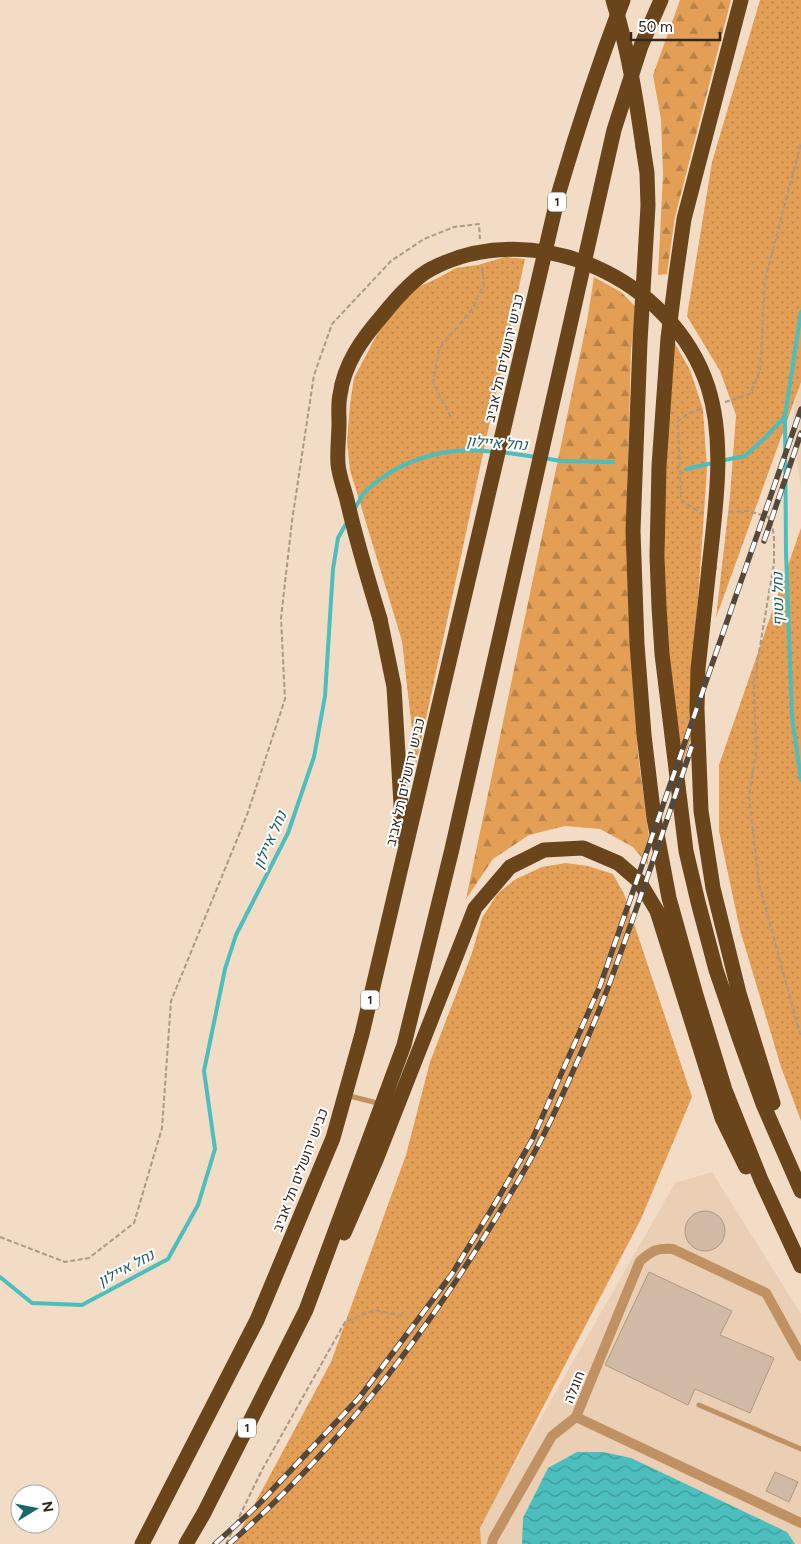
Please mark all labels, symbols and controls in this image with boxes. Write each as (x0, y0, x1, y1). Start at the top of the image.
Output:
scale bar (631, 10, 720, 42)
text: 50 m (638, 18, 673, 36)
road number: 1 (548, 192, 566, 212)
street label: כביש ירושלים תל אביב (481, 292, 528, 424)
water label: נחל איילון (466, 432, 530, 454)
water label: נחל נטוף (769, 570, 787, 626)
street label: כביש ירושלים תל אביב (382, 716, 429, 848)
water label: נחל איילון (249, 807, 291, 872)
road number: 1 (361, 990, 379, 1010)
street label: כביש ירושלים תל אביב (269, 1106, 332, 1234)
water label: נחל איילון (95, 1245, 159, 1290)
street label: חוגלה (560, 1368, 589, 1406)
road number: 1 (238, 1419, 256, 1438)
north arrow (10, 1484, 60, 1534)
text: N (38, 1500, 57, 1514)

